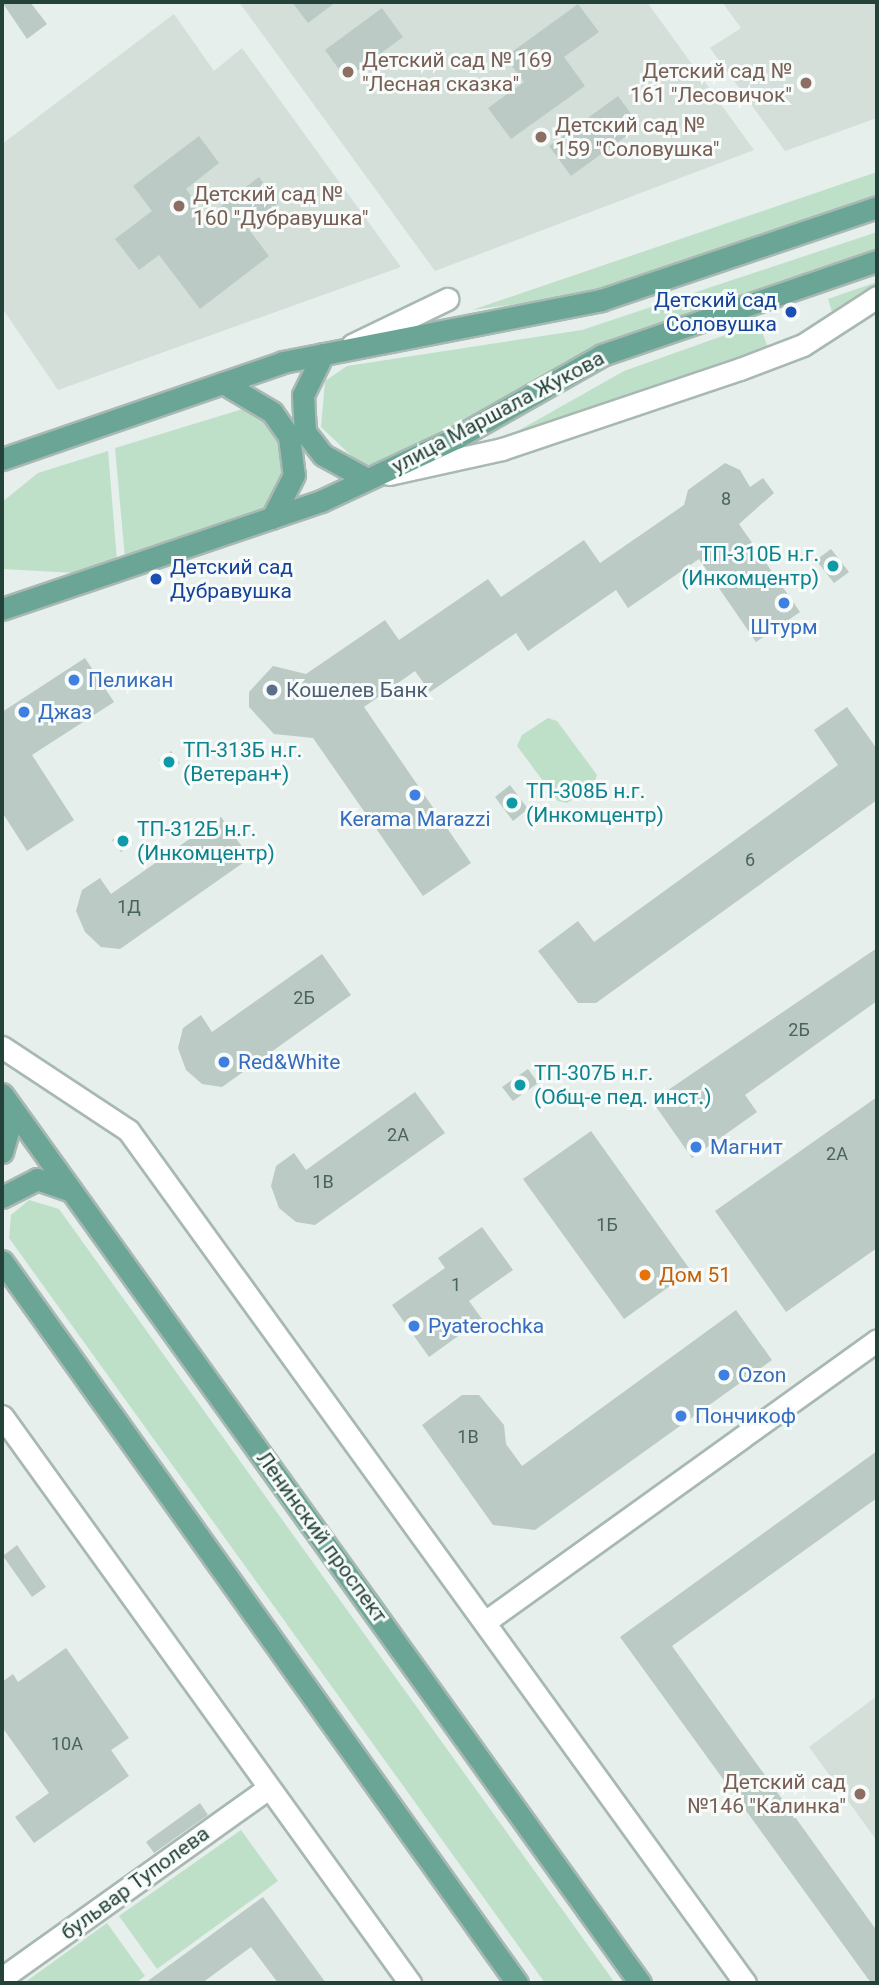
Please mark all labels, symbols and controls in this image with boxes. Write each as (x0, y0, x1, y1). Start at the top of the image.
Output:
place label: Детский сад № 169 "Лесная сказка" (362, 47, 552, 97)
place label: Детский сад № 161 "Лесовичок" (630, 58, 792, 108)
marker: Детский сад № 169 "Лесная сказка" (340, 64, 356, 80)
marker: Детский сад № 161 "Лесовичок" (798, 75, 814, 91)
place label: Детский сад № 159 "Соловушка" (555, 112, 720, 162)
marker: Детский сад № 159 "Соловушка" (533, 129, 549, 145)
place label: Детский сад № 160 "Дубравушка" (193, 181, 368, 231)
marker: Детский сад № 160 "Дубравушка" (171, 198, 187, 214)
place label: Детский сад Соловушка (654, 287, 777, 337)
marker: Детский сад Соловушка (783, 304, 799, 320)
street label: улица Маршала Жукова (388, 345, 608, 479)
house number: 8 (721, 488, 731, 510)
place label: ТП-310Б н.г. (Инкомцентр) (681, 541, 819, 591)
place label: Детский сад Дубравушка (170, 554, 293, 604)
marker: ТП-310Б н.г. (Инкомцентр) (825, 558, 841, 574)
marker: Детский сад Дубравушка (148, 571, 164, 587)
marker: Штурм (776, 595, 792, 611)
place label: Штурм (750, 614, 818, 640)
place label: Пеликан (88, 667, 173, 693)
marker: Пеликан (66, 672, 82, 688)
place label: Кошелев Банк (286, 677, 428, 703)
marker: Кошелев Банк (264, 682, 280, 698)
place label: Джаз (38, 699, 92, 725)
marker: Джаз (16, 704, 32, 720)
place label: ТП-313Б н.г. (Ветеран+) (183, 737, 302, 787)
marker: ТП-313Б н.г. (Ветеран+) (161, 754, 177, 770)
place label: ТП-308Б н.г. (Инкомцентр) (526, 778, 664, 828)
marker: Kerama Marazzi (407, 787, 423, 803)
marker: ТП-308Б н.г. (Инкомцентр) (504, 795, 520, 811)
place label: Kerama Marazzi (339, 806, 491, 832)
place label: ТП-312Б н.г. (Инкомцентр) (137, 816, 275, 866)
marker: ТП-312Б н.г. (Инкомцентр) (115, 833, 131, 849)
house number: 6 (745, 849, 755, 871)
house number: 1Д (117, 896, 141, 918)
house number: 2Б (293, 987, 315, 1009)
house number: 2Б (788, 1019, 810, 1041)
place label: Red&White (238, 1049, 340, 1075)
marker: Red&White (216, 1054, 232, 1070)
place label: ТП-307Б н.г. (Общ-е пед. инст.) (534, 1060, 711, 1110)
marker: ТП-307Б н.г. (Общ-е пед. инст.) (512, 1077, 528, 1093)
house number: 2А (387, 1124, 409, 1146)
place label: Магнит (710, 1134, 783, 1160)
marker: Магнит (688, 1139, 704, 1155)
house number: 2А (826, 1143, 848, 1165)
house number: 1В (312, 1171, 334, 1193)
house number: 1Б (596, 1214, 618, 1236)
place label: Дом 51 (659, 1262, 731, 1288)
marker: Дом 51 (637, 1267, 653, 1283)
house number: 1 (451, 1274, 461, 1296)
place label: Pyaterochka (428, 1313, 544, 1339)
marker: Pyaterochka (406, 1318, 422, 1334)
place label: Ozon (738, 1362, 786, 1388)
marker: Ozon (716, 1367, 732, 1383)
place label: Пончикоф (695, 1403, 796, 1429)
marker: Пончикоф (673, 1408, 689, 1424)
house number: 1В (457, 1426, 479, 1448)
street label: Ленинский проспект (251, 1446, 393, 1628)
house number: 10А (51, 1733, 83, 1755)
place label: Детский сад №146 "Калинка" (687, 1769, 846, 1819)
marker: Детский сад №146 "Калинка" (852, 1786, 868, 1802)
street label: бульвар Туполева (56, 1821, 214, 1945)

